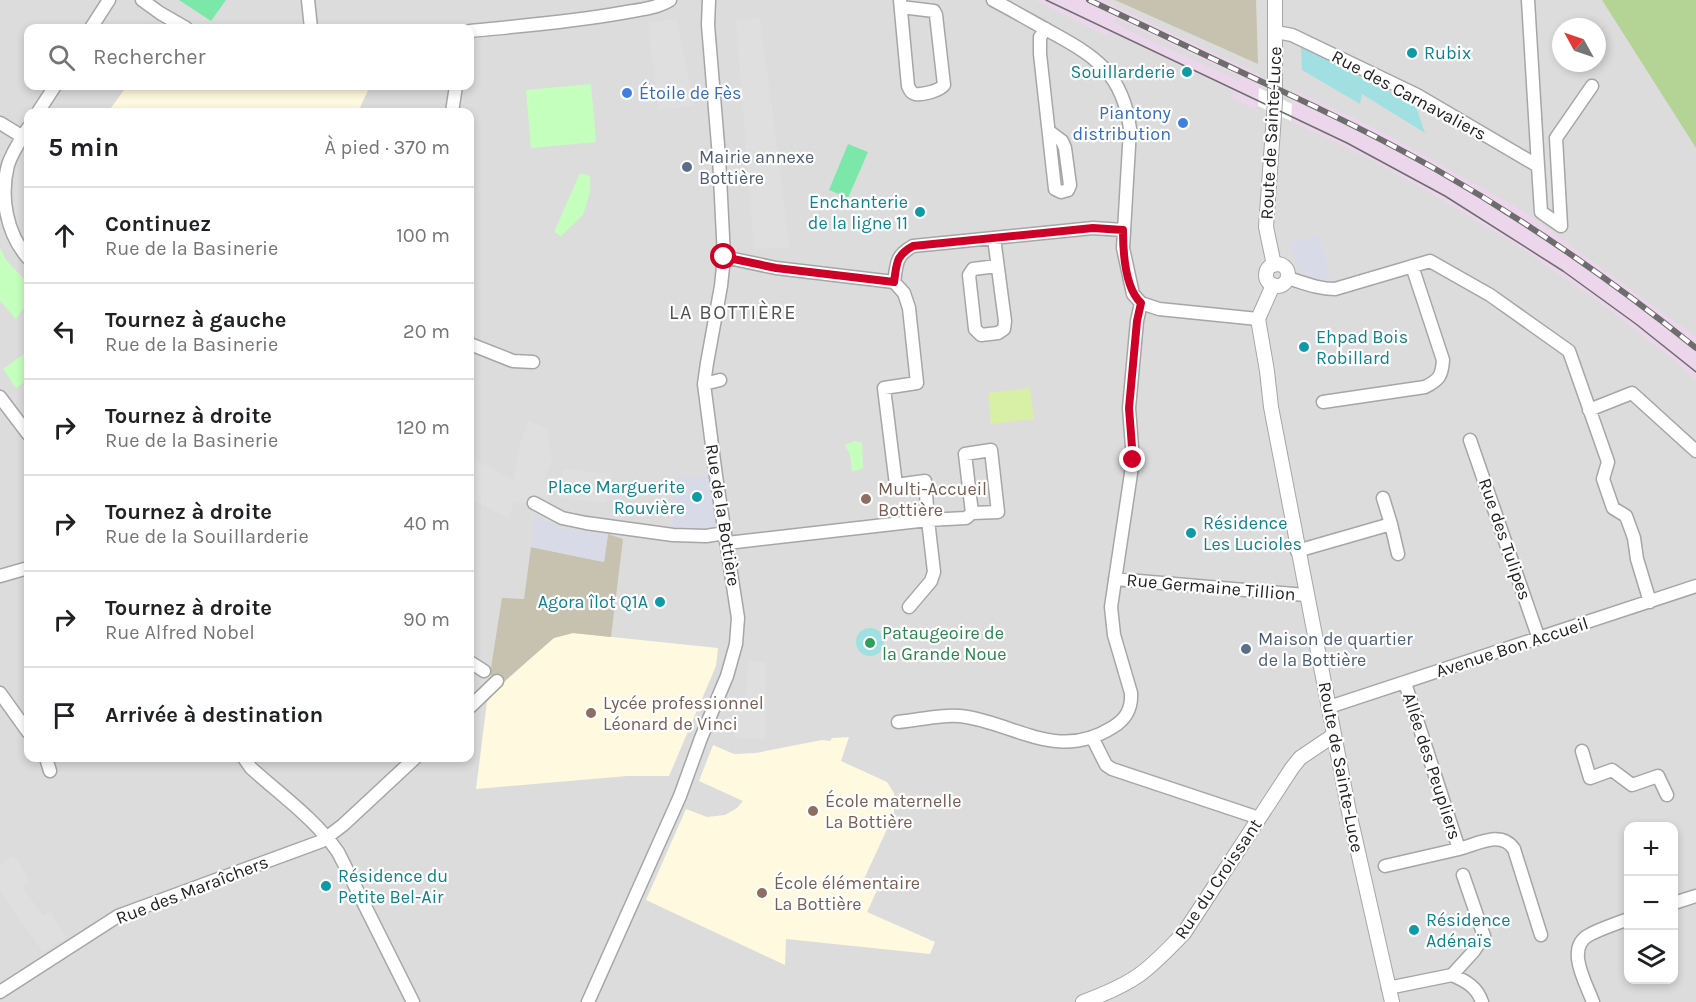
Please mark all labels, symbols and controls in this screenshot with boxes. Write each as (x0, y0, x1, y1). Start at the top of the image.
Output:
north arrow (1552, 18, 1606, 72)
search box (24, 24, 474, 90)
icon: search (45, 41, 78, 74)
place label: Rubix (1424, 42, 1471, 64)
text: Rechercher (93, 44, 206, 70)
street label: Rue des Carnavaliers (1328, 45, 1490, 145)
street label: Route de Sainte-Luce (1255, 46, 1287, 220)
marker: Rubix (1405, 46, 1419, 60)
place label: Souillarderie (1071, 61, 1175, 83)
marker: Souillarderie (1180, 65, 1194, 79)
place label: Étoile de Fès (639, 81, 741, 104)
marker: Étoile de Fès (620, 86, 634, 100)
place label: Piantony distribution (1072, 102, 1172, 145)
marker: Piantony distribution (1176, 116, 1190, 130)
text: 5 min (48, 132, 119, 163)
text: À pied · 370 m (324, 136, 450, 159)
place label: Mairie annexe Bottière (699, 146, 814, 189)
marker: Mairie annexe Bottière (680, 160, 694, 174)
place label: Enchanterie de la ligne 11 (808, 191, 908, 234)
marker: Enchanterie de la ligne 11 (913, 205, 927, 219)
text: Continuez (105, 211, 211, 237)
icon: ahead (48, 219, 81, 252)
text: 100 m (396, 224, 450, 247)
text: Rue de la Basinerie (105, 237, 278, 260)
route start (710, 243, 736, 269)
district label: LA BOTTIÈRE (669, 300, 797, 324)
text: Tournez à gauche (105, 307, 286, 333)
icon: left (48, 315, 81, 348)
text: 20 m (403, 320, 450, 343)
place label: Ehpad Bois Robillard (1316, 326, 1408, 369)
text: Rue de la Basinerie (105, 333, 278, 356)
marker: Ehpad Bois Robillard (1297, 340, 1311, 354)
text: Tournez à droite (105, 403, 272, 429)
icon: right (48, 411, 81, 444)
text: 120 m (396, 416, 450, 439)
text: Rue de la Basinerie (105, 429, 278, 452)
street label: Rue de la Bottière (701, 442, 745, 588)
route end (1119, 446, 1145, 472)
street label: Rue des Tulipes (1474, 475, 1536, 603)
place label: Place Marguerite Rouvière (548, 476, 685, 519)
place label: Multi-Accueil Bottière (878, 478, 987, 521)
marker: Place Marguerite Rouvière (690, 490, 704, 504)
marker: Multi-Accueil Bottière (859, 492, 873, 506)
text: Tournez à droite (105, 499, 272, 525)
icon: right (48, 507, 81, 540)
text: 40 m (404, 512, 450, 535)
place label: Résidence Les Lucioles (1203, 512, 1302, 555)
text: Rue de la Souillarderie (105, 525, 309, 548)
marker: Résidence Les Lucioles (1184, 526, 1198, 540)
street label: Rue Germaine Tillion (1125, 569, 1297, 605)
place label: Agora îlot Q1A (538, 591, 648, 613)
text: Tournez à droite (105, 595, 272, 621)
marker: Agora îlot Q1A (653, 595, 667, 609)
icon: right (48, 603, 81, 636)
text: 90 m (403, 608, 450, 631)
street label: Avenue Bon Accueil (1433, 612, 1591, 682)
text: Rue Alfred Nobel (105, 621, 255, 644)
place label: Pataugeoire de la Grande Noue (882, 622, 1007, 665)
place label: Maison de quartier de la Bottière (1258, 628, 1413, 671)
marker: Pataugeoire de la Grande Noue (863, 636, 877, 650)
marker: Maison de quartier de la Bottière (1239, 642, 1253, 656)
street label: Route de Sainte-Luce (1314, 680, 1368, 854)
street label: Allée des Peupliers (1398, 690, 1466, 842)
place label: Lycée professionnel Léonard de Vinci (603, 692, 764, 735)
icon: arrive (48, 699, 81, 732)
text: Arrivée à destination (105, 702, 323, 728)
marker: Lycée professionnel Léonard de Vinci (584, 706, 598, 720)
place label: École maternelle La Bottière (825, 789, 962, 833)
marker: École maternelle La Bottière (806, 804, 820, 818)
street label: Rue du Croissant (1170, 814, 1267, 943)
map controls (1624, 822, 1678, 984)
button: + (1624, 822, 1678, 876)
street label: Rue des Maraîchers (113, 851, 271, 929)
place label: Résidence du Petite Bel-Air (338, 865, 448, 908)
place label: École élémentaire La Bottière (774, 871, 920, 915)
button: − (1624, 876, 1678, 930)
marker: Résidence du Petite Bel-Air (319, 879, 333, 893)
marker: École élémentaire La Bottière (755, 886, 769, 900)
place label: Résidence Adénaïs (1426, 909, 1510, 952)
marker: Résidence Adénaïs (1407, 923, 1421, 937)
button: layers (1624, 930, 1678, 984)

